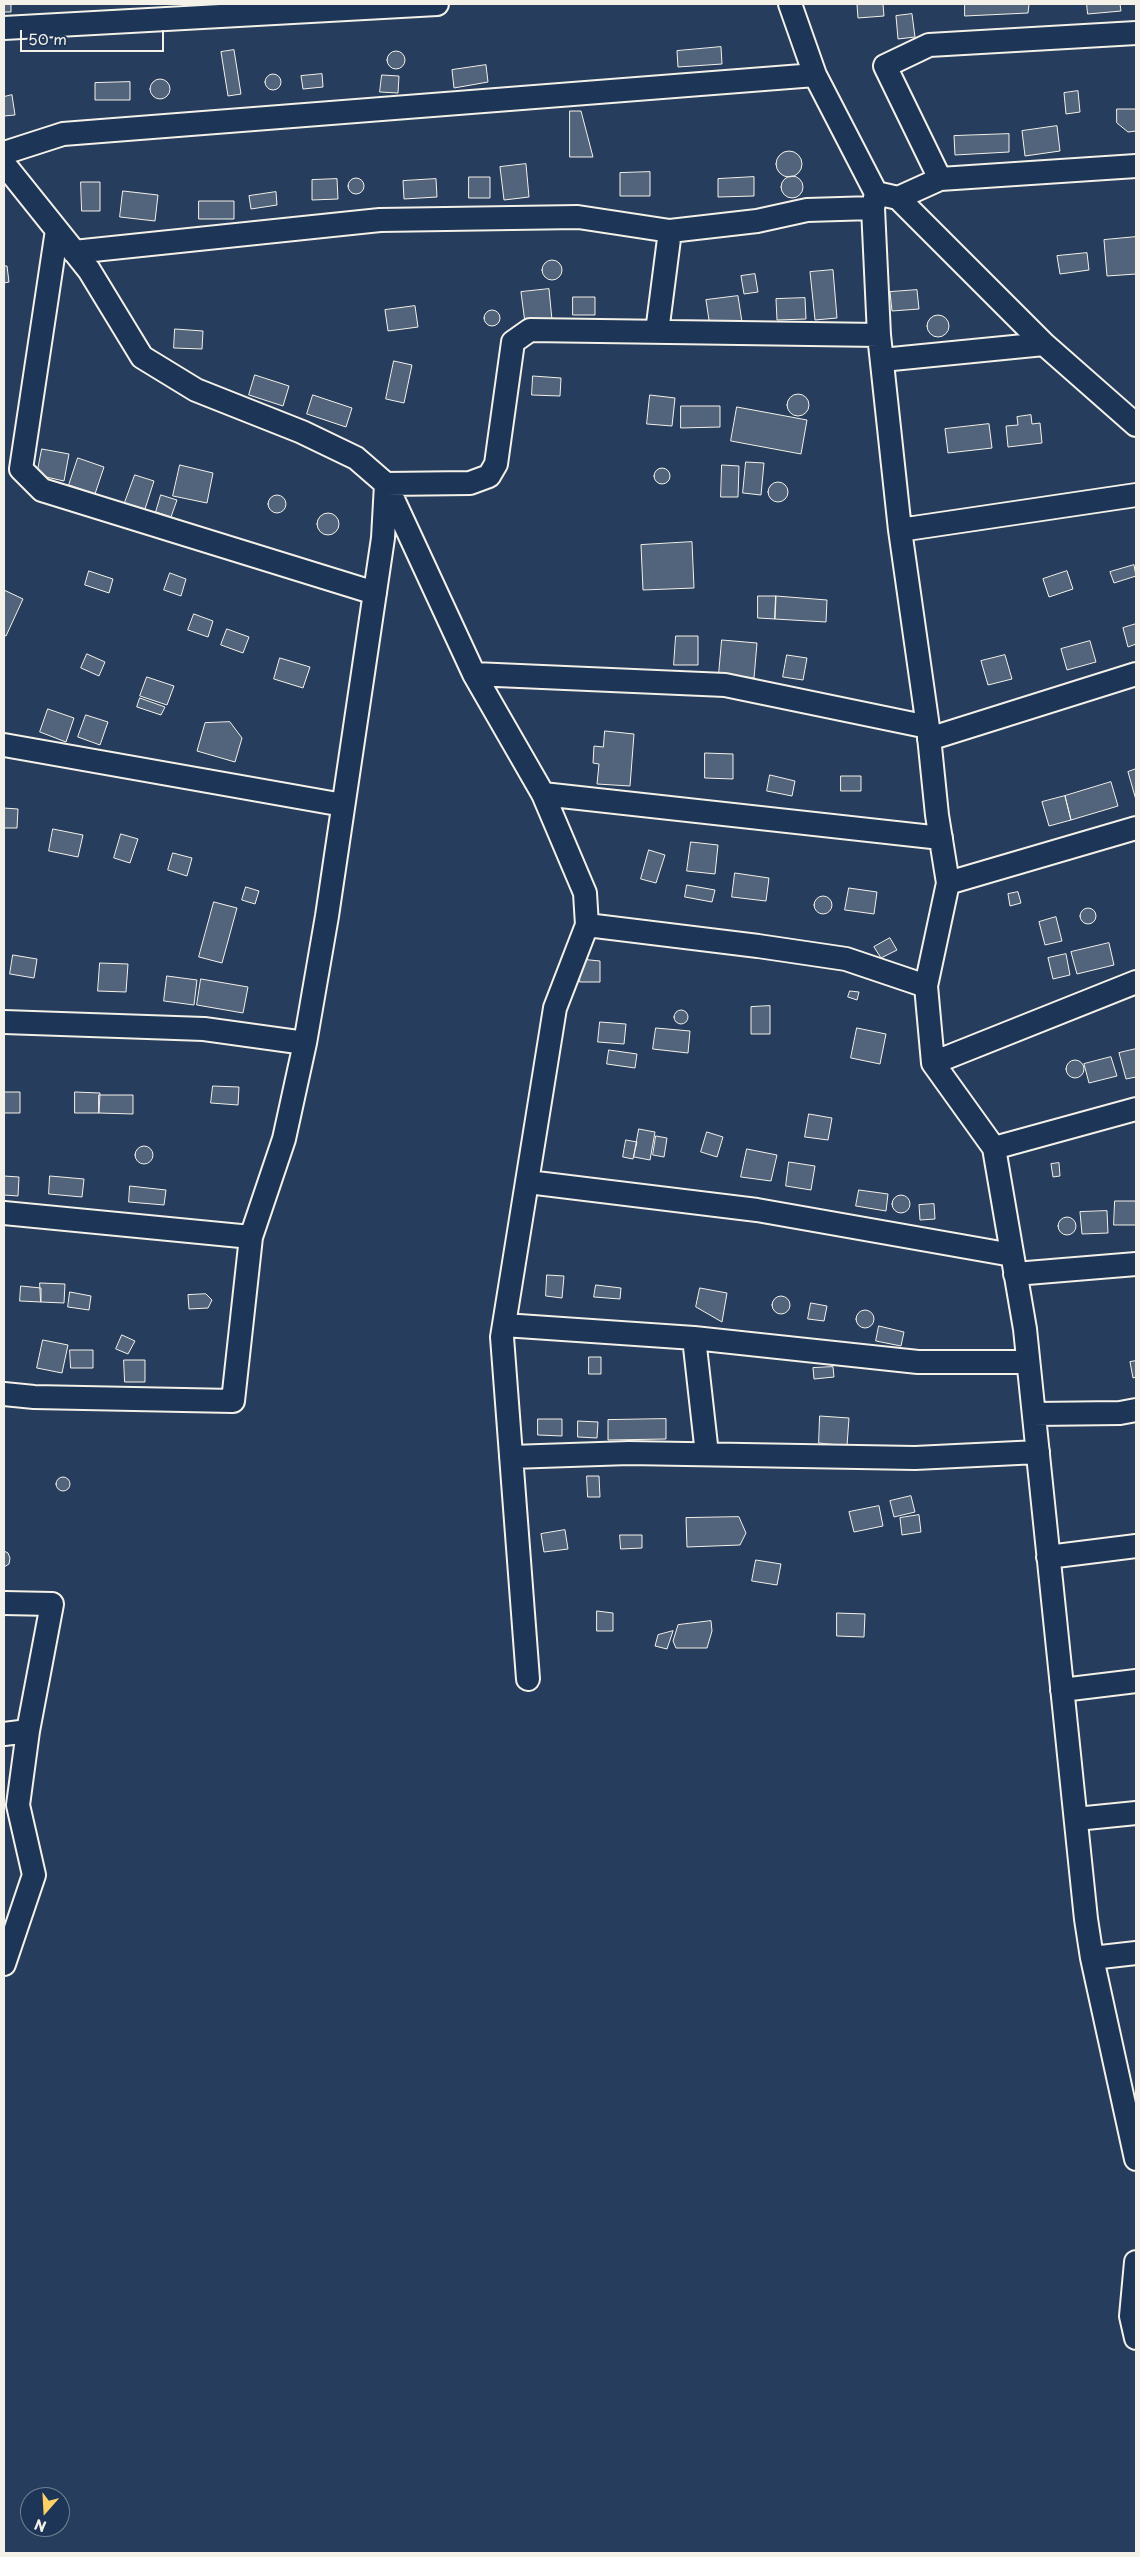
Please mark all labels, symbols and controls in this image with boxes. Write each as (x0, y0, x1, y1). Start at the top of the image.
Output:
scale bar (22, 20, 166, 52)
text: 50 m (28, 27, 67, 50)
north arrow (20, 2487, 70, 2537)
text: N (32, 2514, 49, 2537)

